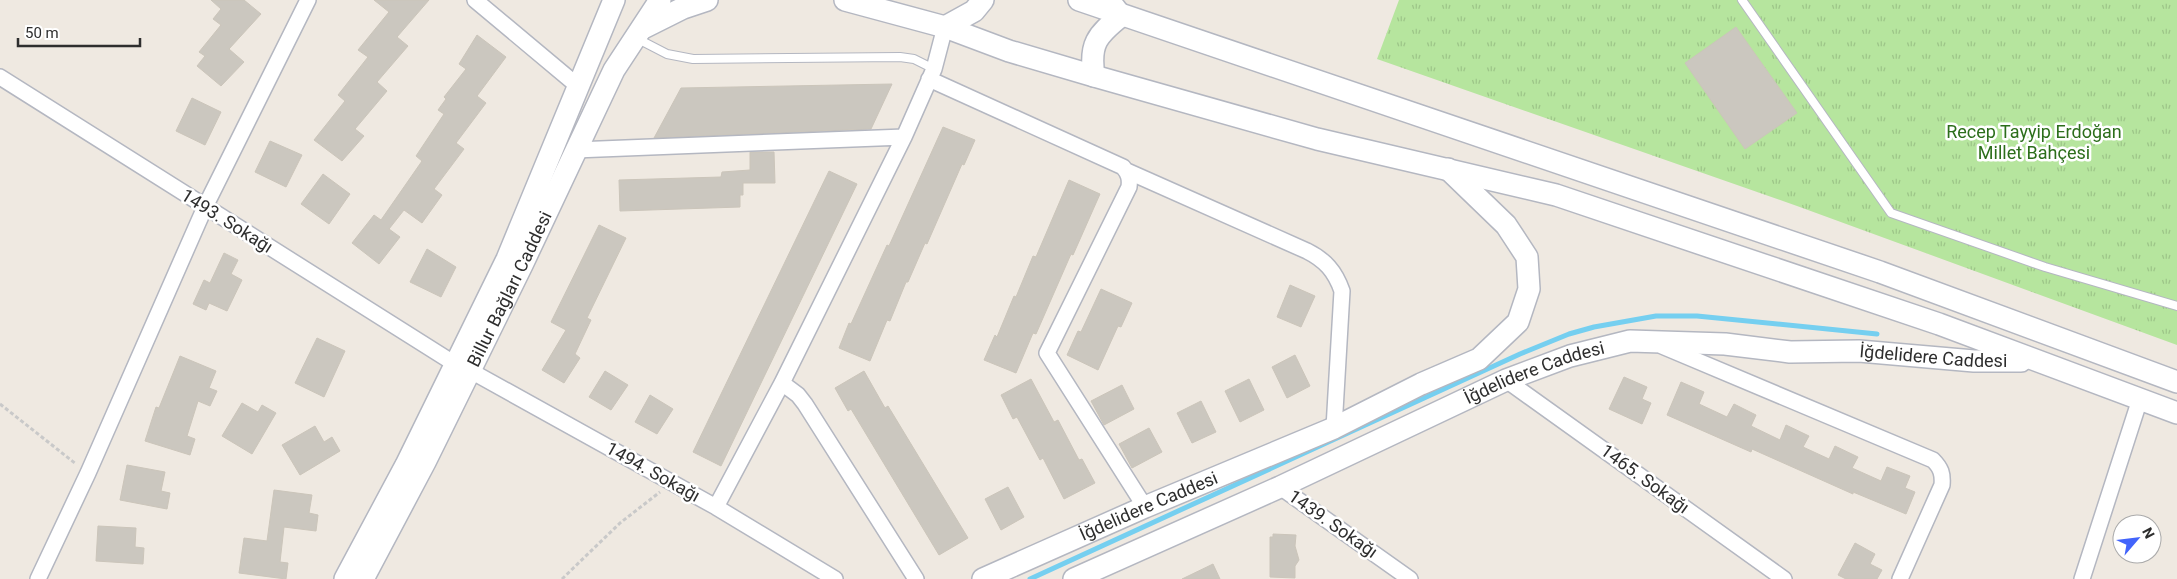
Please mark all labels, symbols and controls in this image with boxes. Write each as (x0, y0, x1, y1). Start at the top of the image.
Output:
scale bar (18, 15, 140, 47)
text: 50 m (25, 24, 59, 42)
park label: Recep Tayyip Erdoğan Millet Bahçesi (1946, 121, 2122, 163)
street label: 1493. Sokağı (178, 184, 277, 257)
street label: Billur Bağları Caddesi (463, 208, 556, 370)
street label: İğdelidere Caddesi (1461, 337, 1606, 408)
street label: İğdelidere Caddesi (1859, 340, 2007, 371)
street label: 1494. Sokağı (603, 437, 704, 506)
street label: 1465. Sokağı (1597, 440, 1694, 518)
street label: İğdelidere Caddesi (1076, 467, 1221, 545)
street label: 1439. Sokağı (1285, 485, 1382, 562)
north arrow (2112, 514, 2162, 564)
text: N (2139, 525, 2158, 541)

